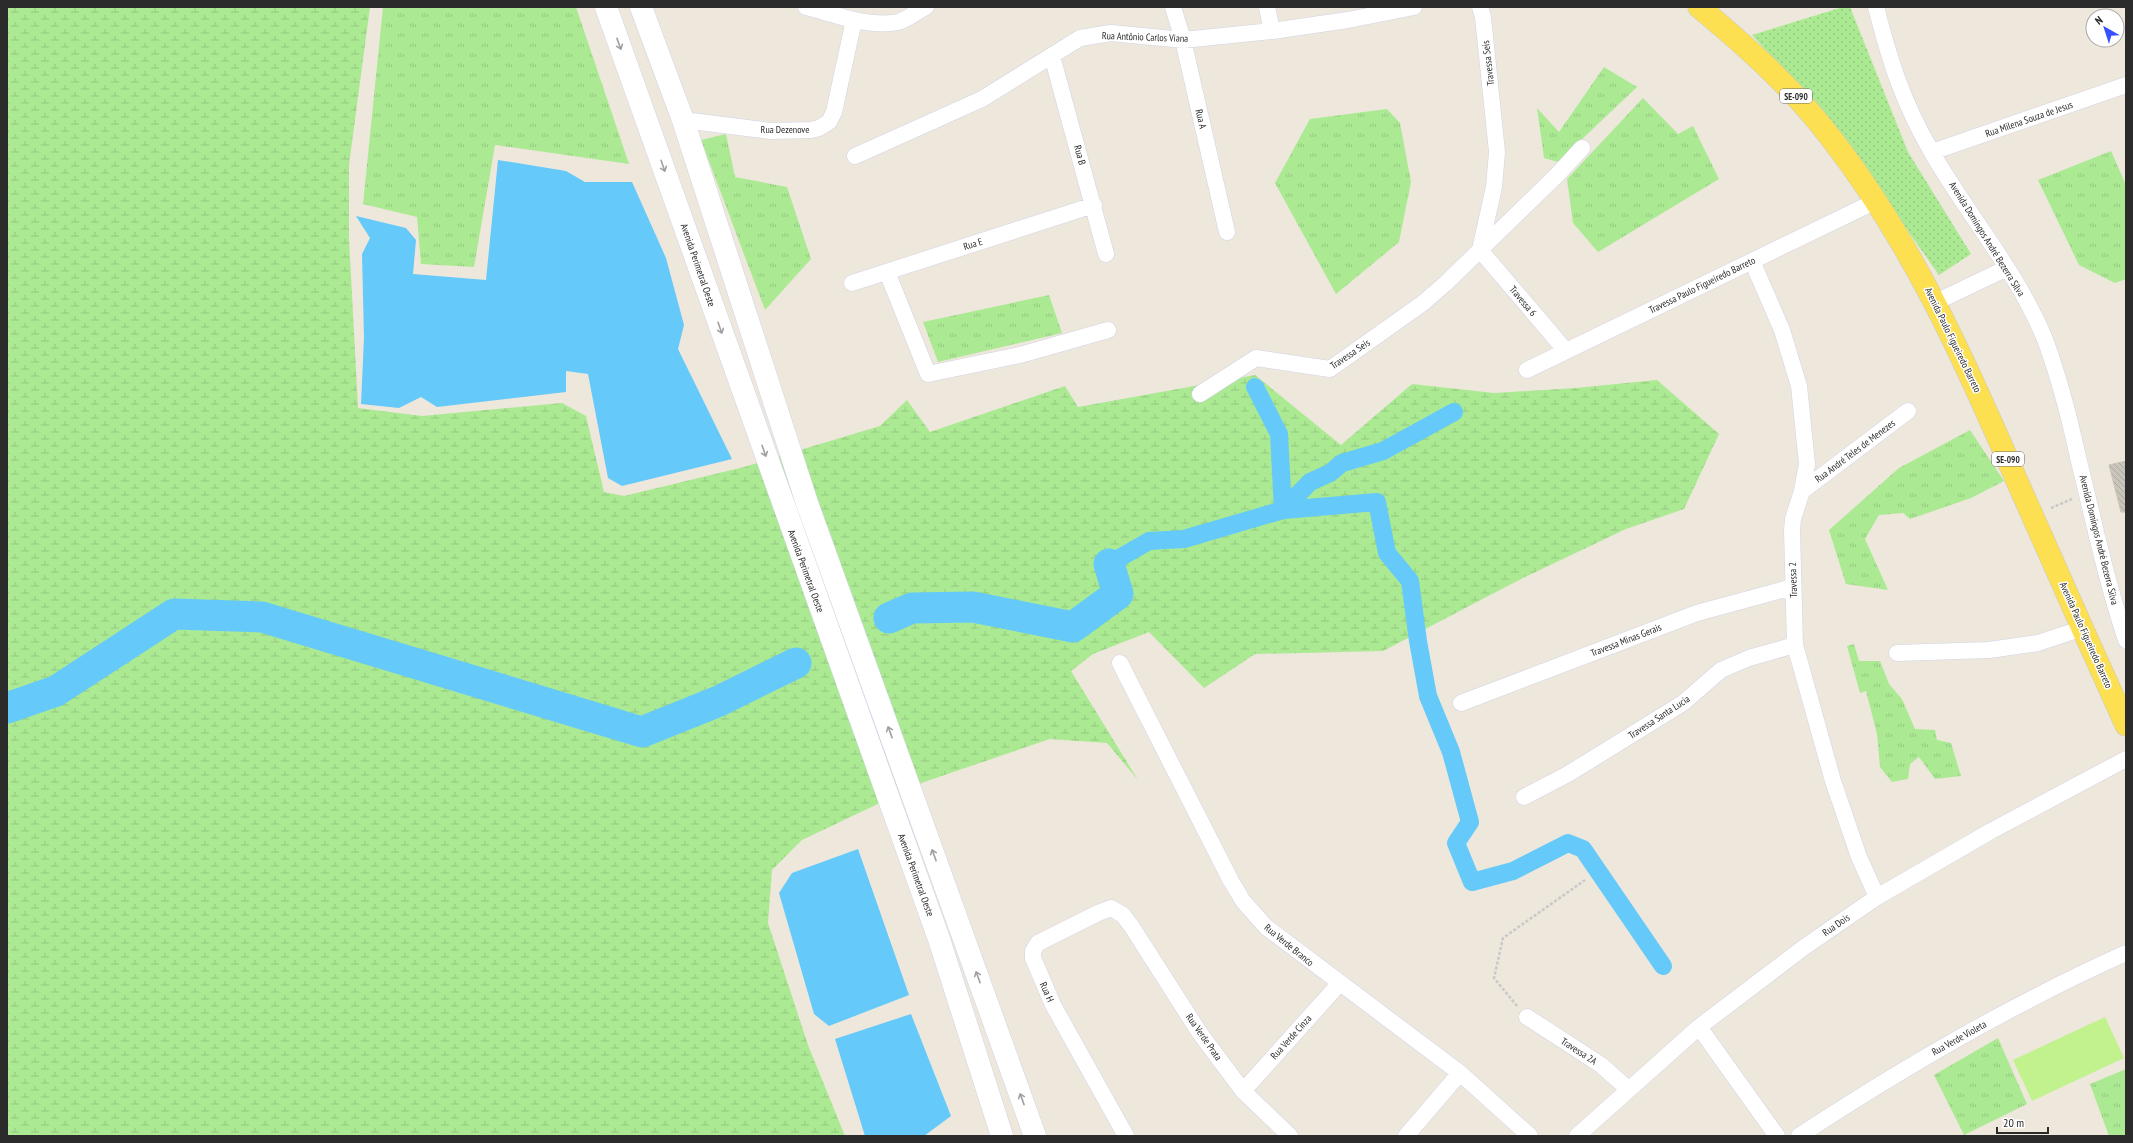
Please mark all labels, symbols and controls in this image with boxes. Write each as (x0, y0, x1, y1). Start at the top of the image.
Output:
north arrow (2085, 8, 2125, 48)
text: N (2092, 13, 2105, 28)
street label: Rua Antônio Carlos Viana (1102, 29, 1188, 45)
one-way arrow (616, 37, 623, 50)
street label: Travessa Seis (1479, 39, 1497, 86)
road number: SE-090 (1780, 89, 1812, 103)
street label: Rua Milena Souza de Jesus (1984, 98, 2075, 140)
street label: Rua A (1192, 108, 1210, 130)
street label: Rua Dezenove (761, 123, 809, 136)
street label: Rua B (1071, 144, 1089, 167)
one-way arrow (660, 159, 667, 172)
street label: Avenida Domingos André Bezerra Silva (1946, 179, 2028, 299)
street label: Avenida Perimetral Oeste (678, 222, 718, 308)
street label: Rua E (962, 235, 984, 253)
street label: Travessa Paulo Figueiredo Barreto (1647, 254, 1757, 316)
street label: Travessa 6 (1507, 283, 1540, 319)
street label: Avenida Paulo Figueiredo Barreto (1922, 285, 1984, 395)
one-way arrow (717, 322, 725, 334)
street label: Travessa Seis (1328, 336, 1373, 372)
street label: Rua André Teles de Menezes (1812, 416, 1898, 485)
one-way arrow (760, 444, 768, 456)
road number: SE-090 (1992, 452, 2024, 466)
street label: Avenida Domingos André Bezerra Silva (2077, 474, 2121, 606)
street label: Avenida Perimetral Oeste (785, 528, 827, 614)
street label: Travessa 2 (1786, 562, 1800, 598)
street label: Avenida Paulo Figueiredo Barreto (2057, 580, 2115, 690)
street label: Travessa Minas Gerais (1589, 620, 1664, 660)
street label: Travessa Santa Lucia (1626, 692, 1692, 742)
one-way arrow (886, 726, 893, 739)
street label: Avenida Perimetral Oeste (895, 832, 937, 918)
one-way arrow (930, 848, 937, 861)
street label: Rua Dois (1820, 911, 1853, 939)
street label: Rua Verde Branco (1262, 921, 1316, 969)
one-way arrow (974, 971, 981, 984)
street label: Rua H (1037, 980, 1057, 1004)
street label: Rua Verde Prata (1183, 1011, 1225, 1063)
street label: Rua Verde Cinza (1268, 1012, 1314, 1062)
street label: Rua Verde Violeta (1929, 1018, 1989, 1058)
street label: Travessa 2A (1558, 1035, 1600, 1068)
one-way arrow (1018, 1093, 1025, 1106)
scale bar (1997, 1109, 2048, 1135)
text: 20 m (2003, 1115, 2024, 1130)

